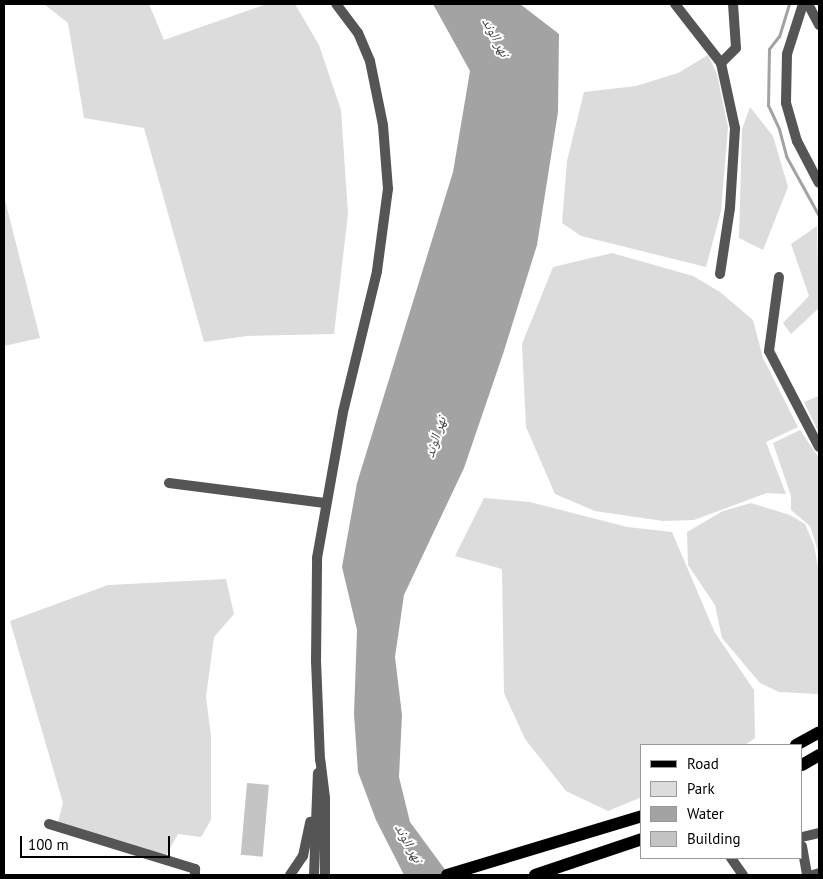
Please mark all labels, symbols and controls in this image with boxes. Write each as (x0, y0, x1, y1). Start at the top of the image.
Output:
water label: نهر الوند (479, 15, 513, 59)
water label: نهر الوند (421, 414, 449, 460)
legend (640, 744, 803, 859)
text: Road (687, 754, 719, 773)
text: Park (687, 779, 715, 798)
text: Water (687, 804, 724, 823)
water label: نهر الوند (391, 821, 427, 865)
scale bar (22, 826, 172, 858)
text: Building (687, 829, 741, 848)
text: 100 m (28, 835, 69, 854)

